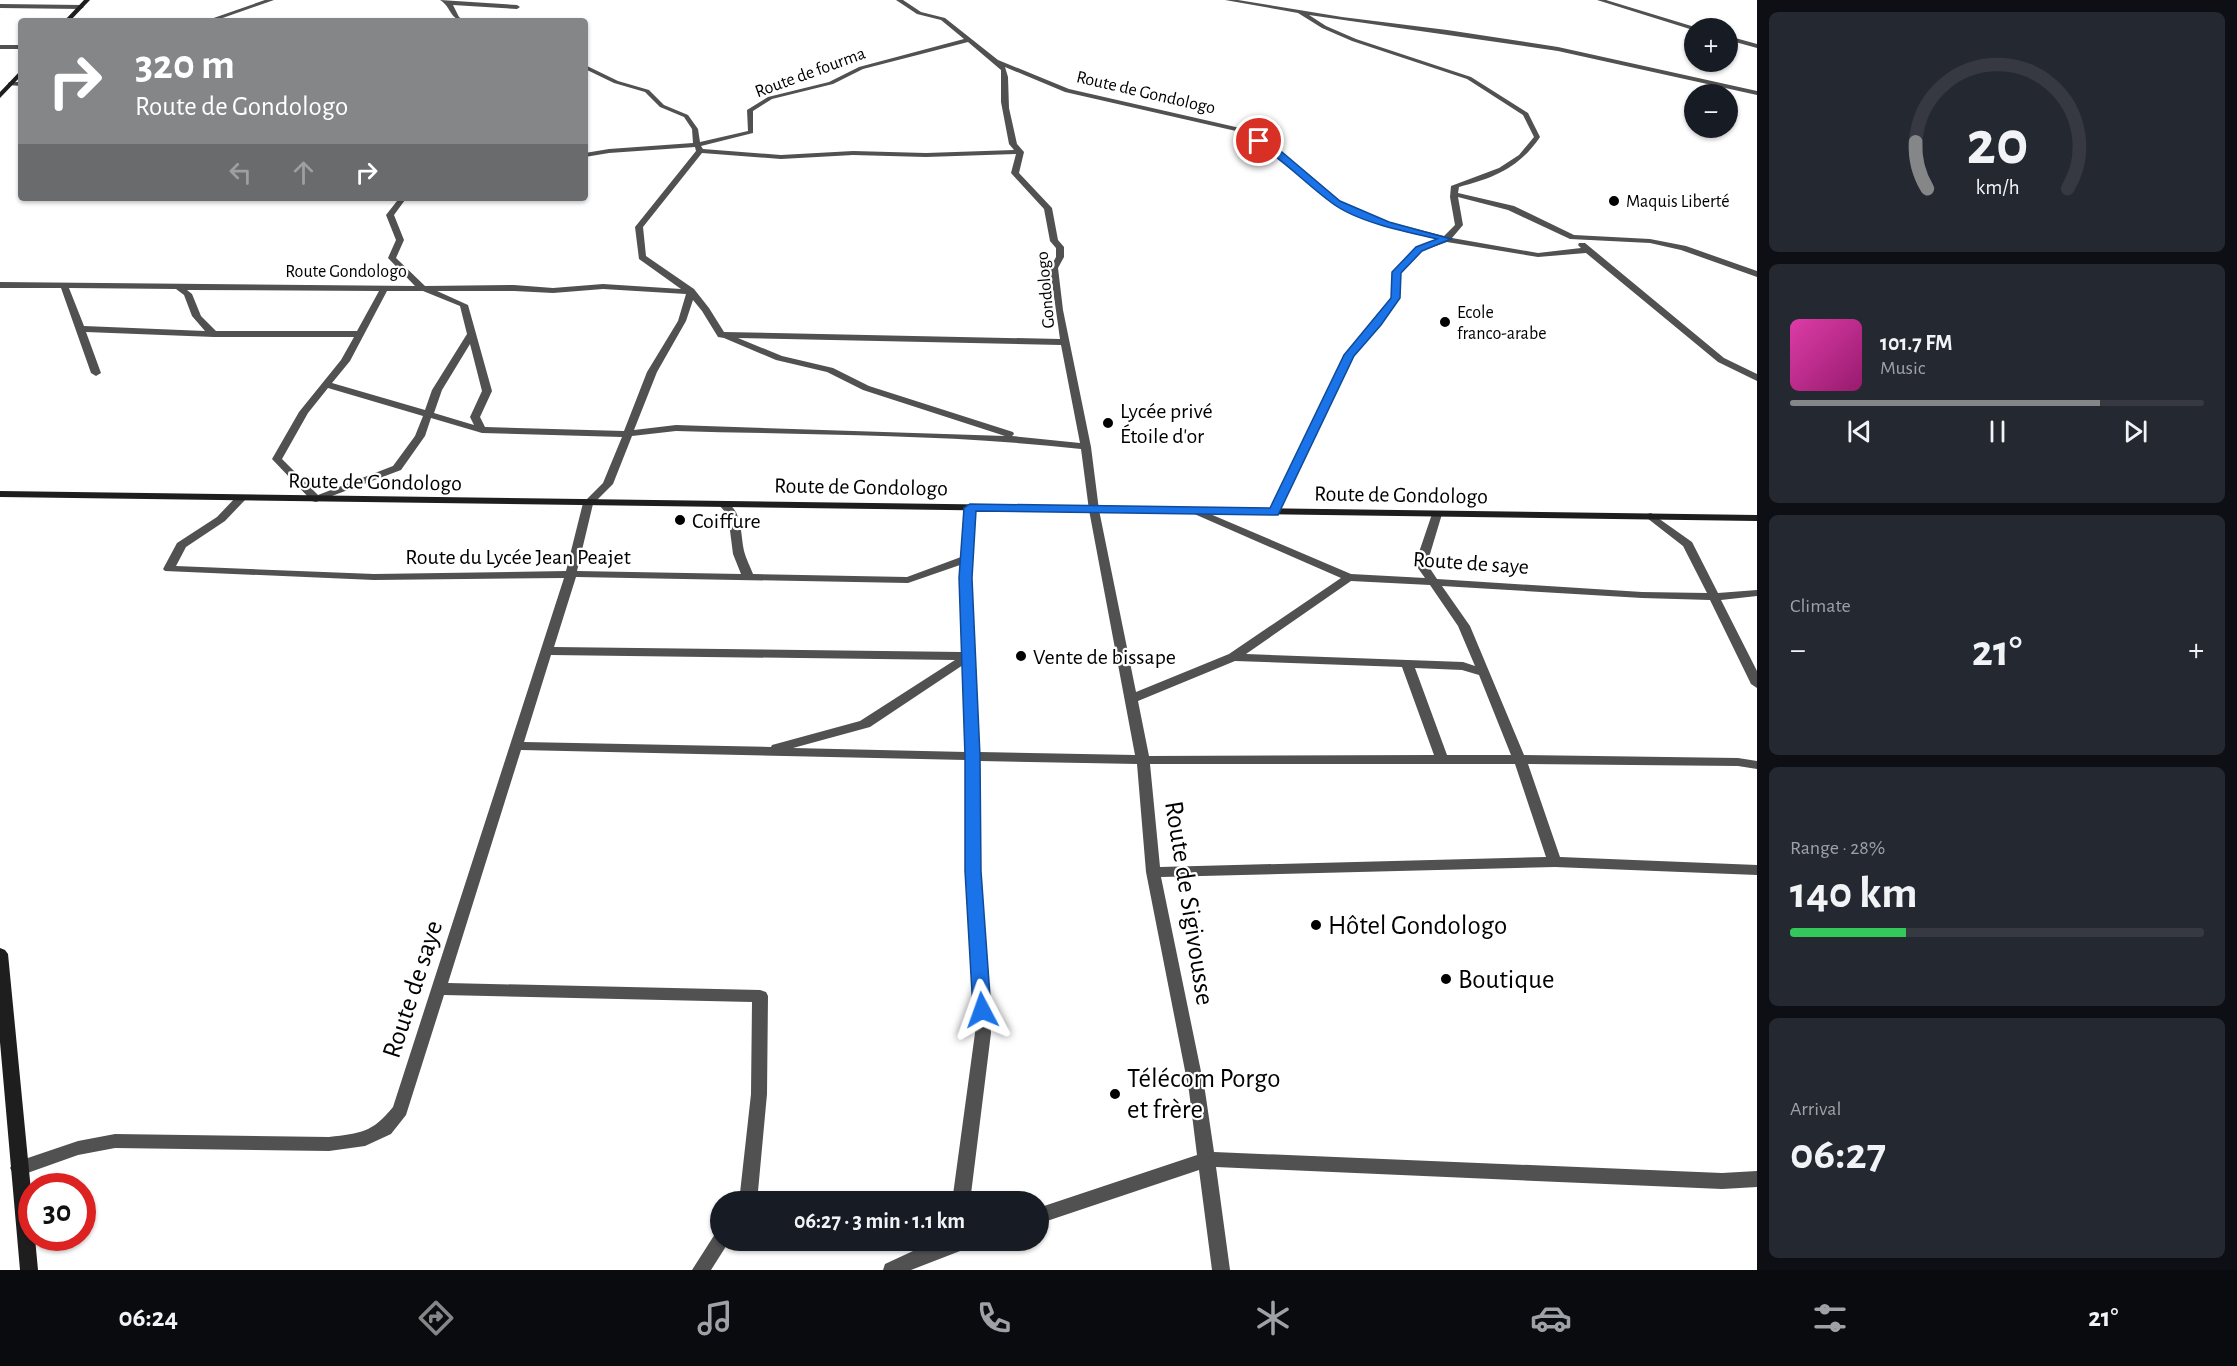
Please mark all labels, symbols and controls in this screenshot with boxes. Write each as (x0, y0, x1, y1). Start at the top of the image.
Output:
map controls (1684, 18, 1738, 138)
button: + (1684, 18, 1738, 72)
icon: right (36, 42, 114, 120)
text: 320 m (135, 44, 235, 86)
street label: Route de fourma (753, 45, 868, 101)
street label: Route de Gondologo (1074, 68, 1217, 118)
button: − (1684, 84, 1738, 138)
text: Route de Gondologo (135, 93, 348, 120)
text: 20 (1966, 113, 2028, 175)
pin (1233, 115, 1284, 166)
icon: arrive (1242, 124, 1275, 157)
icon: left (224, 156, 257, 189)
icon: ahead (287, 156, 320, 189)
icon: right (350, 156, 383, 189)
text: km/h (1975, 177, 2019, 198)
place label: Maquis Liberté (1626, 193, 1730, 211)
marker: Maquis Liberté (1607, 194, 1621, 208)
street label: Gondologo (1034, 250, 1058, 329)
street label: Route Gondologo (285, 263, 407, 281)
place label: Ecole franco-arabe (1457, 304, 1546, 343)
marker: Ecole franco-arabe (1438, 315, 1452, 329)
text: 101.7 FM (1880, 332, 1953, 354)
text: Music (1880, 358, 1926, 378)
place label: Lycée privé Étoile d'or (1120, 400, 1213, 447)
icon: previous (1843, 415, 1876, 448)
icon: pause (1981, 415, 2014, 448)
icon: next (2119, 415, 2152, 448)
marker: Lycée privé Étoile d'or (1101, 416, 1115, 430)
street label: Route de Gondologo (288, 469, 462, 495)
street label: Route de Gondologo (774, 474, 948, 500)
street label: Route de Gondologo (1314, 482, 1488, 508)
place label: Coiffure (692, 510, 761, 532)
marker: Coiffure (673, 513, 687, 527)
street label: Route du Lycée Jean Peajet (405, 546, 631, 568)
street label: Route de saye (1412, 548, 1530, 578)
text: Climate (1790, 596, 1851, 616)
text: 21° (1972, 629, 2022, 674)
text: − (1790, 634, 1806, 667)
text: + (2188, 634, 2204, 667)
place label: Vente de bissape (1033, 646, 1176, 668)
marker: Vente de bissape (1014, 649, 1028, 663)
street label: Route de Sigivousse (1160, 799, 1219, 1007)
text: Range · 28% (1790, 838, 1885, 858)
text: 140 km (1790, 871, 1918, 916)
place label: Hôtel Gondologo (1328, 912, 1507, 939)
street label: Route de saye (378, 917, 448, 1062)
marker: Hôtel Gondologo (1309, 918, 1323, 932)
place label: Boutique (1458, 966, 1554, 993)
marker: Boutique (1439, 972, 1453, 986)
position arrow (950, 978, 1014, 1042)
place label: Télécom Porgo et frère (1127, 1065, 1280, 1123)
marker: Télécom Porgo et frère (1108, 1087, 1122, 1101)
text: Arrival (1790, 1099, 1841, 1119)
text: 06:27 (1790, 1132, 1886, 1177)
speed limit sign: 30 (18, 1173, 96, 1251)
text: 06:27 · 3 min · 1.1 km (794, 1210, 965, 1232)
icon: directions (415, 1297, 457, 1339)
icon: music (694, 1297, 736, 1339)
icon: phone (973, 1297, 1015, 1339)
icon: climate (1252, 1297, 1294, 1339)
icon: car (1530, 1297, 1572, 1339)
icon: filters (1809, 1297, 1851, 1339)
text: 06:24 (118, 1304, 178, 1331)
text: 21° (2088, 1304, 2119, 1331)

